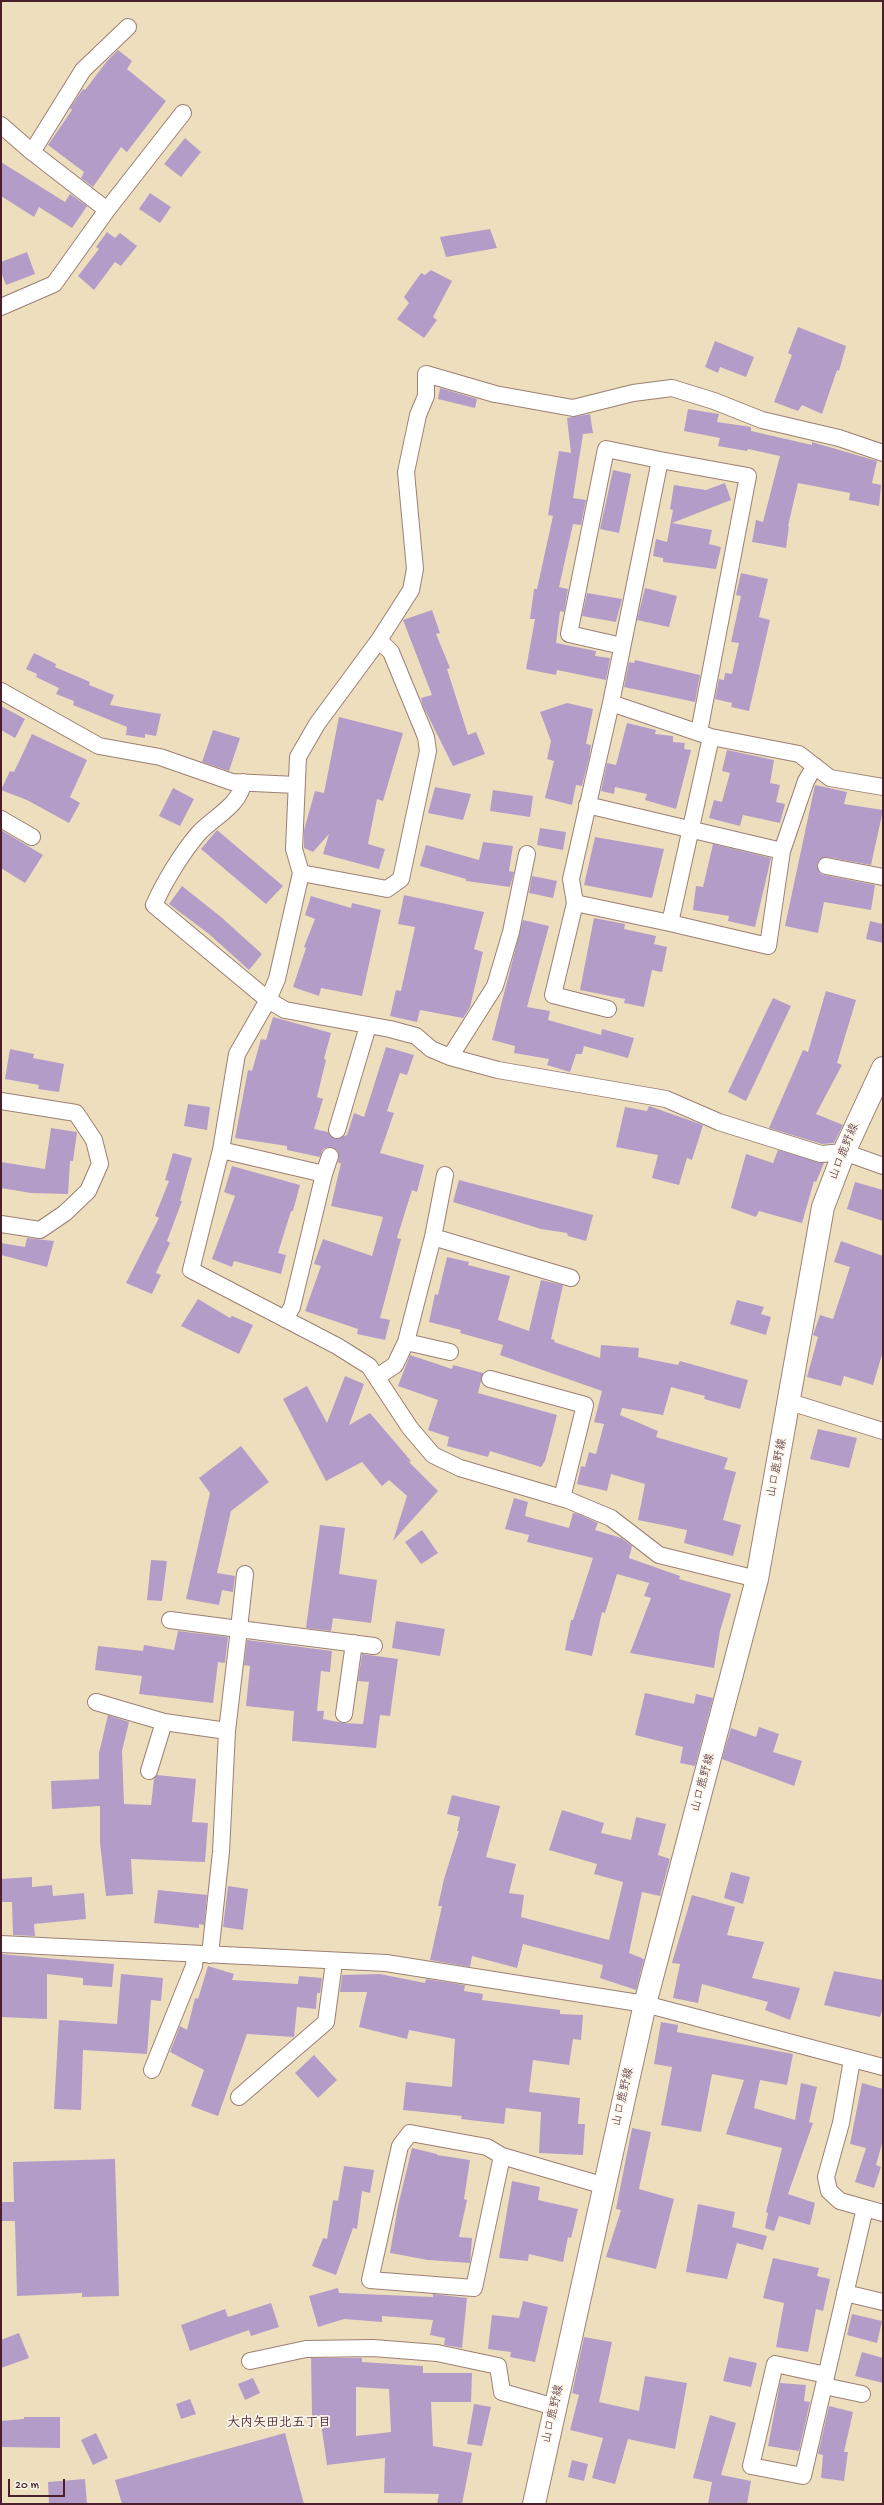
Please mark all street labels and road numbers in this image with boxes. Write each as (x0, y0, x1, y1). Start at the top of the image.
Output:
street label: 山口鹿野線 (827, 1121, 863, 1183)
street label: 山口鹿野線 (765, 1437, 791, 1499)
street label: 山口鹿野線 (689, 1752, 719, 1814)
street label: 山口鹿野線 (610, 2066, 638, 2128)
street label: 山口鹿野線 (540, 2383, 568, 2445)

